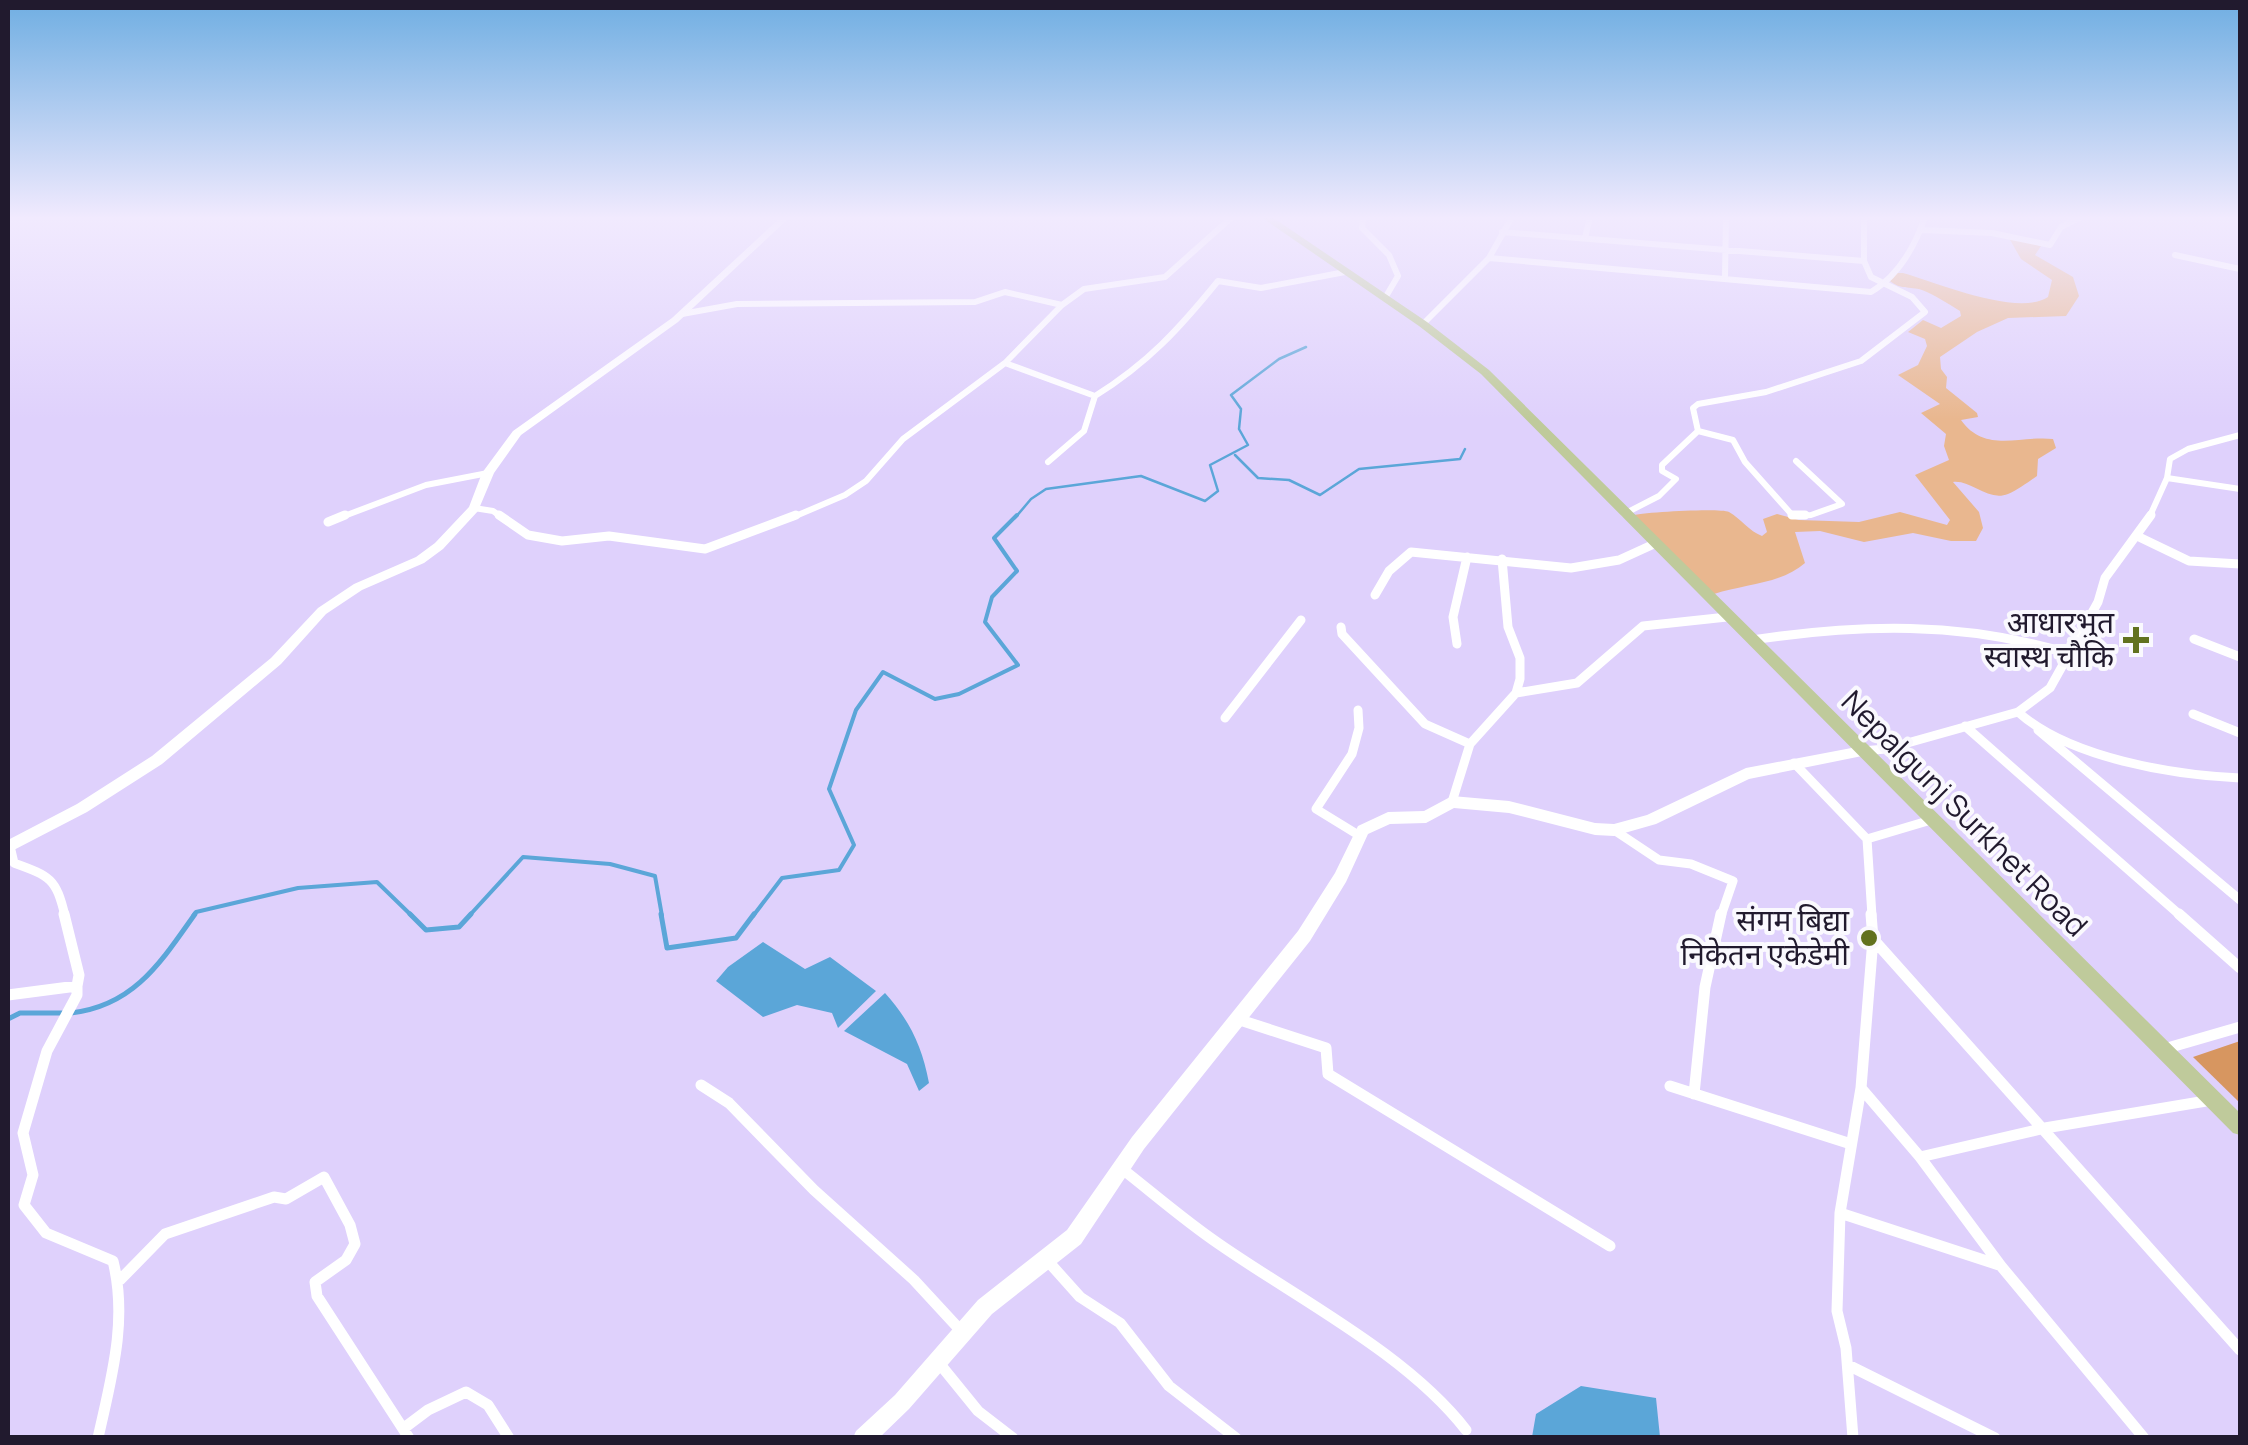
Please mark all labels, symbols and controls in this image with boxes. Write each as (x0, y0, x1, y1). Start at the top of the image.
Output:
place label: आधारभुत स्वास्थ चौकि (1984, 601, 2115, 676)
marker: आधारभुत स्वास्थ चौकि (2123, 627, 2149, 653)
street label: Nepalgunj Surkhet Road (1833, 681, 2097, 945)
place label: संगम बिद्या निकेतन एकेडेमी (1680, 899, 1850, 974)
marker: संगम बिद्या निकेतन एकेडेमी (1858, 927, 1880, 949)

